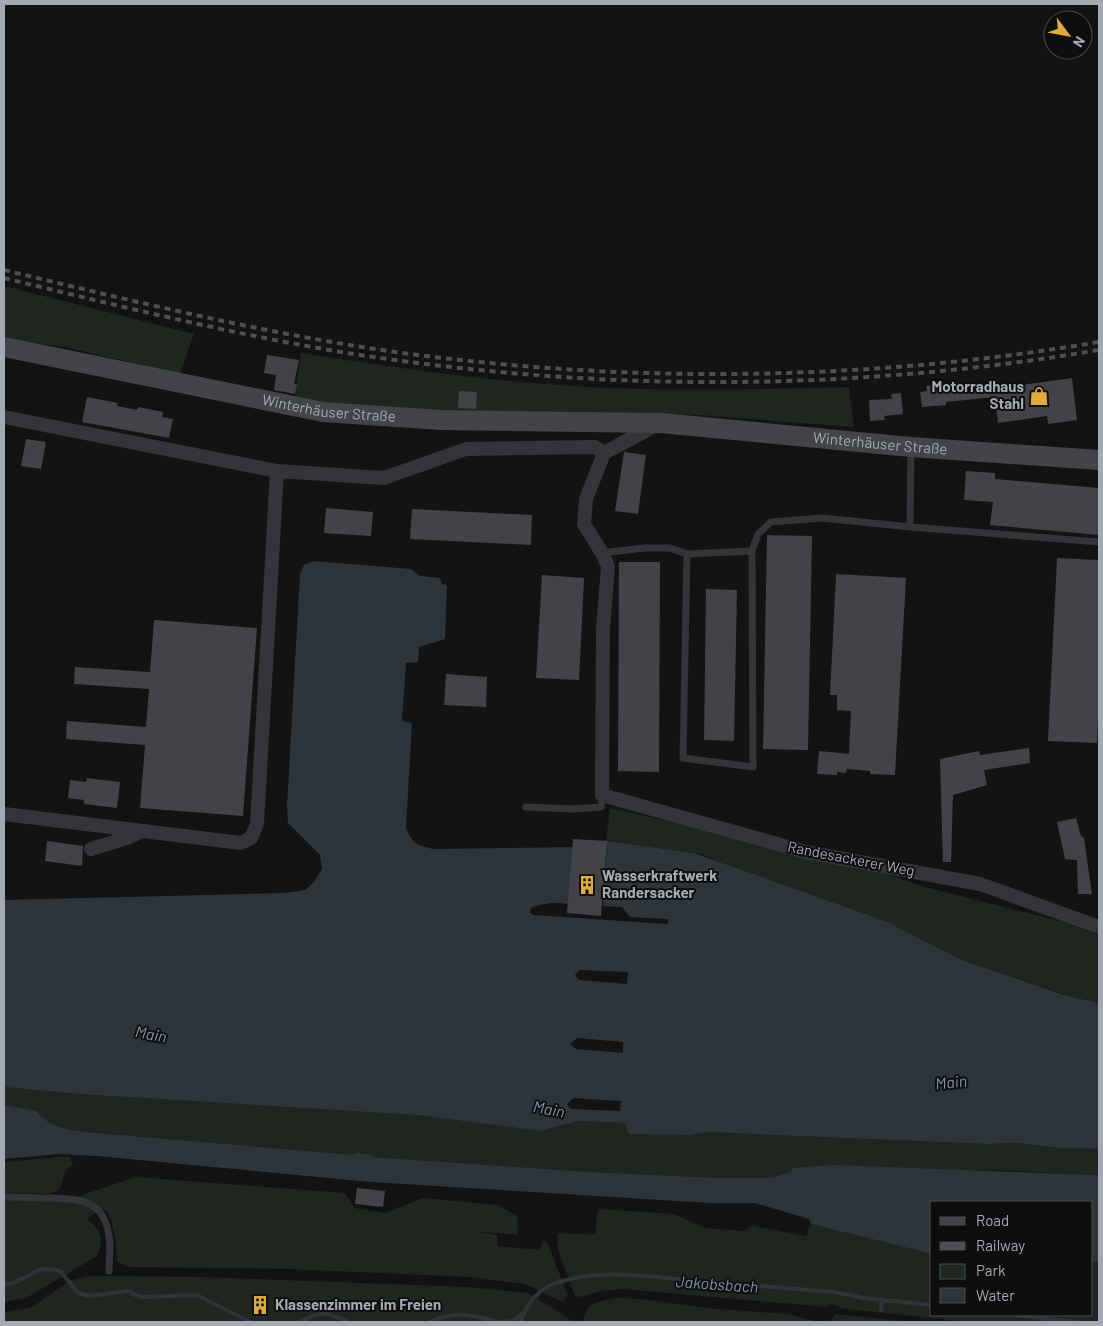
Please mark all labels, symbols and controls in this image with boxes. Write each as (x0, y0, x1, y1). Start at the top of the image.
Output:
north arrow (1043, 10, 1093, 60)
text: N (1070, 34, 1089, 51)
place label: Motorradhaus Stahl (932, 377, 1024, 412)
shop icon: Motorradhaus Stahl (1028, 385, 1050, 407)
street label: Winterhäuser Straße (261, 390, 396, 425)
street label: Winterhäuser Straße (812, 428, 948, 457)
street label: Randesackerer Weg (786, 837, 916, 879)
place label: Wasserkraftwerk Randersacker (602, 866, 717, 901)
building icon: Wasserkraftwerk Randersacker (576, 874, 598, 896)
water label: Main (134, 1021, 169, 1046)
water label: Main (934, 1070, 968, 1093)
water label: Main (532, 1096, 567, 1121)
legend (930, 1201, 1093, 1316)
text: Road (976, 1211, 1009, 1229)
text: Railway (976, 1236, 1025, 1254)
text: Park (976, 1261, 1006, 1279)
water label: Jakobsbach (675, 1271, 759, 1296)
text: Water (976, 1286, 1015, 1304)
building icon: Klassenzimmer im Freien (249, 1294, 271, 1316)
place label: Klassenzimmer im Freien (275, 1295, 441, 1313)

